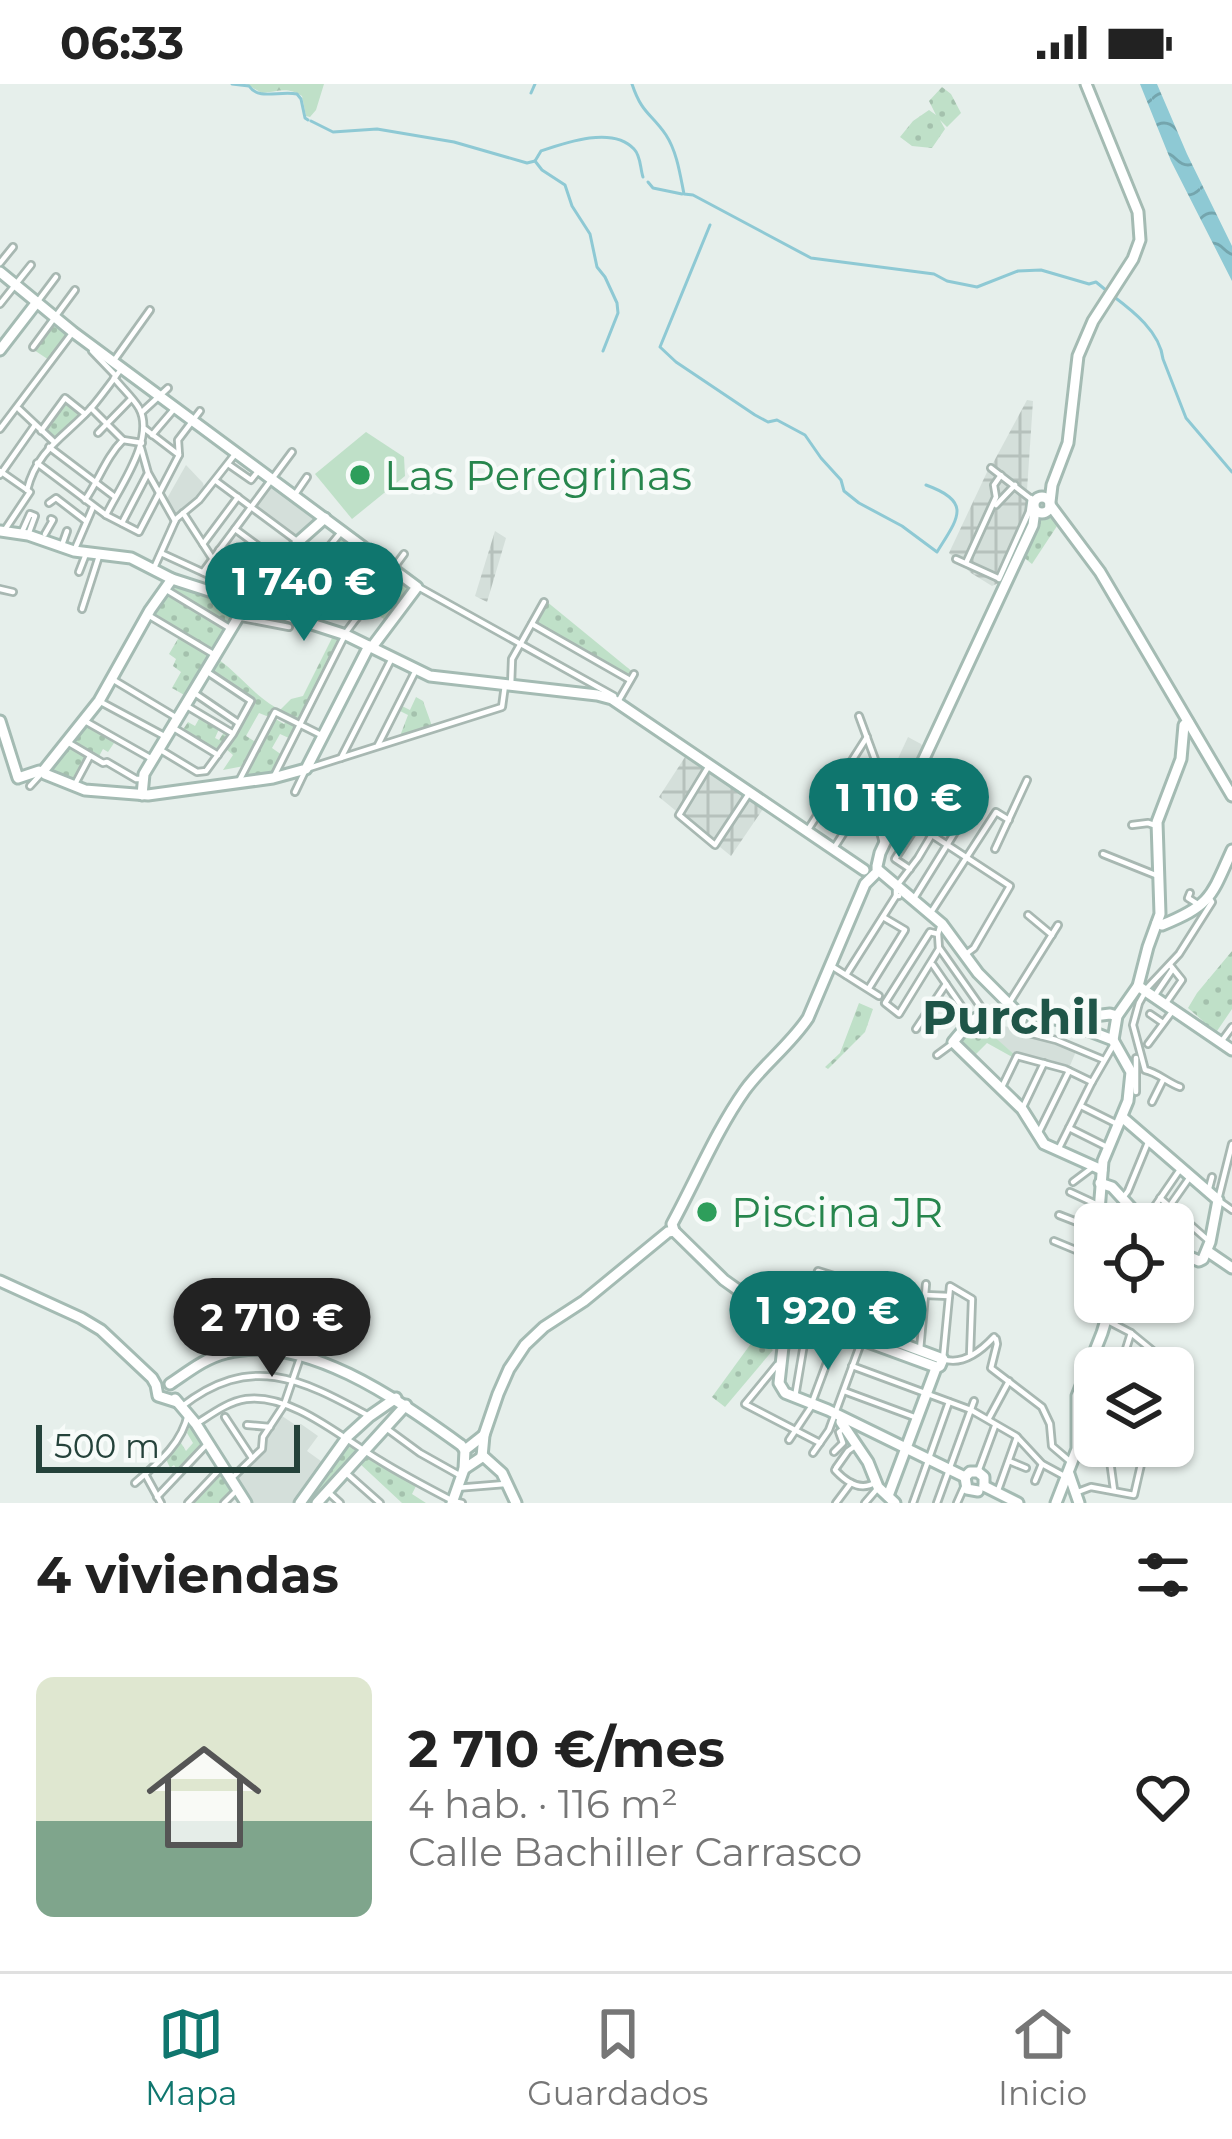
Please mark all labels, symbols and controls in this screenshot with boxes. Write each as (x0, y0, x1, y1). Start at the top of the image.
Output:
text: 06:33 (60, 15, 184, 70)
place label: Las Peregrinas (384, 449, 692, 501)
marker: Las Peregrinas (347, 462, 373, 488)
pin: 1 740 € (193, 542, 415, 644)
text: 1 740 € (232, 557, 376, 605)
pin: 1 110 € (788, 758, 1010, 860)
text: 1 110 € (836, 773, 962, 821)
district label: Purchil (922, 988, 1100, 1046)
place label: Piscina JR (731, 1186, 943, 1238)
marker: Piscina JR (694, 1199, 720, 1225)
map controls (1074, 1203, 1194, 1467)
button: locate (1074, 1203, 1194, 1323)
pin: 1 920 € (717, 1271, 939, 1373)
pin: 2 710 € (161, 1278, 383, 1380)
text: 1 920 € (756, 1286, 900, 1334)
text: 2 710 € (200, 1293, 344, 1341)
button: layers (1074, 1347, 1194, 1467)
scale bar (36, 1419, 300, 1472)
text: 500 m (54, 1426, 160, 1466)
icon: filters (1130, 1542, 1196, 1608)
text: 4 viviendas (36, 1544, 339, 1606)
text: 2 710 €/mes (408, 1718, 725, 1780)
icon: home (132, 1725, 276, 1869)
icon: heart (1130, 1764, 1196, 1830)
text: 4 hab. · 116 m² (408, 1780, 678, 1828)
text: Calle Bachiller Carrasco (408, 1828, 862, 1876)
tab: Mapa (145, 2001, 238, 2113)
tab: Guardados (527, 2001, 708, 2113)
tab: Inicio (998, 2001, 1087, 2113)

